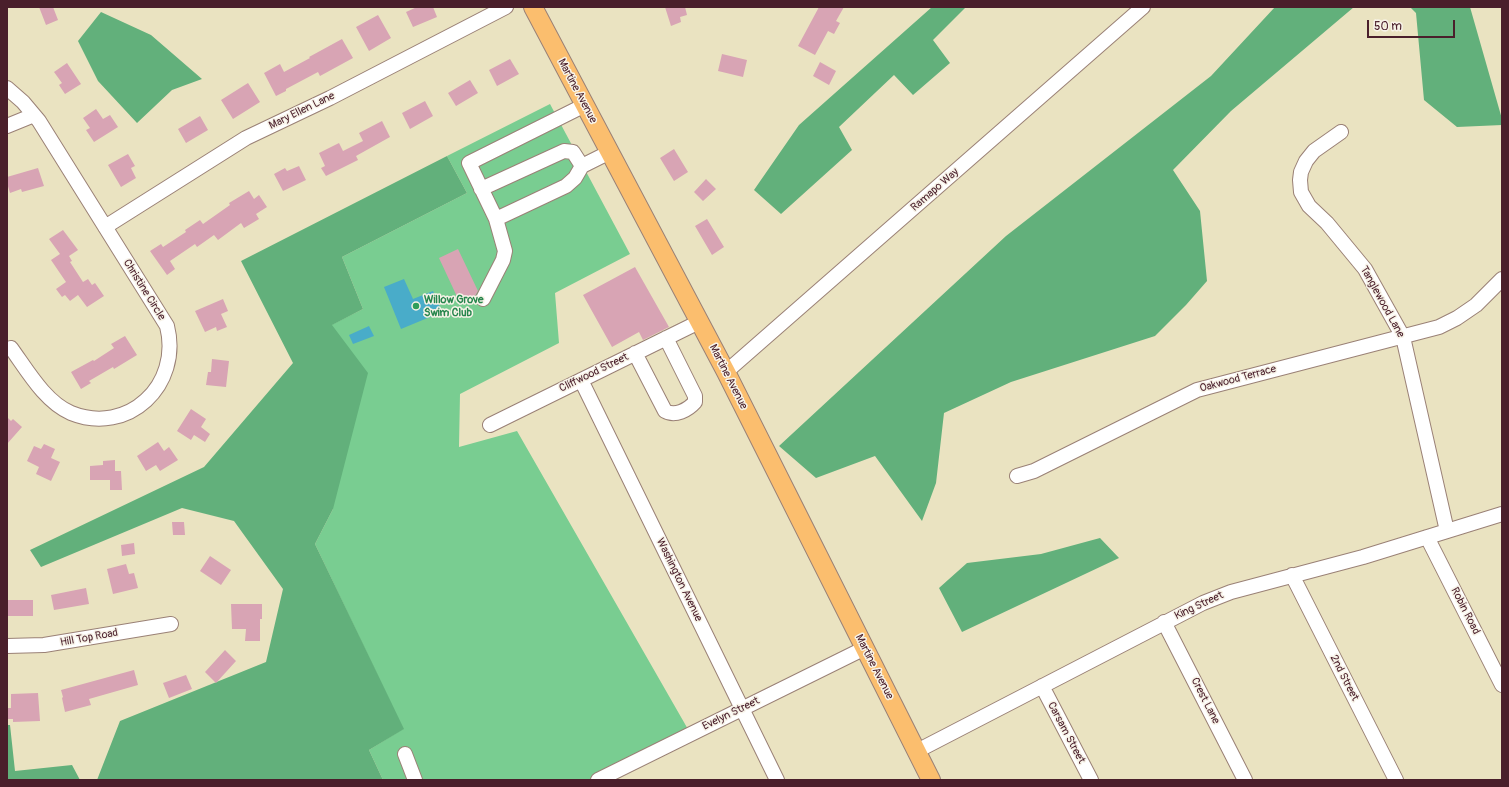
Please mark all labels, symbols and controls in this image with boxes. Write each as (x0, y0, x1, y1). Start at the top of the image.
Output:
scale bar (1369, 12, 1457, 38)
text: 50 m (1374, 19, 1402, 34)
street label: Martine Avenue (554, 57, 600, 125)
street label: Mary Ellen Lane (267, 89, 337, 133)
street label: Ramapo Way (908, 166, 962, 214)
street label: Christine Circle (120, 257, 168, 323)
street label: Tanglewood Lane (1357, 264, 1407, 340)
place label: Willow Grove Swim Club (424, 293, 483, 319)
marker: Willow Grove Swim Club (411, 301, 421, 311)
street label: Martine Avenue (706, 342, 750, 412)
street label: Cliffwood Street (557, 351, 631, 395)
street label: Oakwood Terrace (1198, 362, 1278, 396)
street label: Washington Avenue (653, 536, 705, 624)
street label: Robin Road (1448, 585, 1482, 637)
street label: King Street (1172, 589, 1226, 623)
street label: Hill Top Road (59, 626, 119, 650)
street label: Martine Avenue (852, 632, 896, 702)
street label: 2nd Street (1327, 653, 1361, 703)
street label: Crest Lane (1188, 676, 1222, 726)
street label: Evelyn Street (700, 695, 762, 733)
street label: Carsam Street (1044, 700, 1088, 766)

